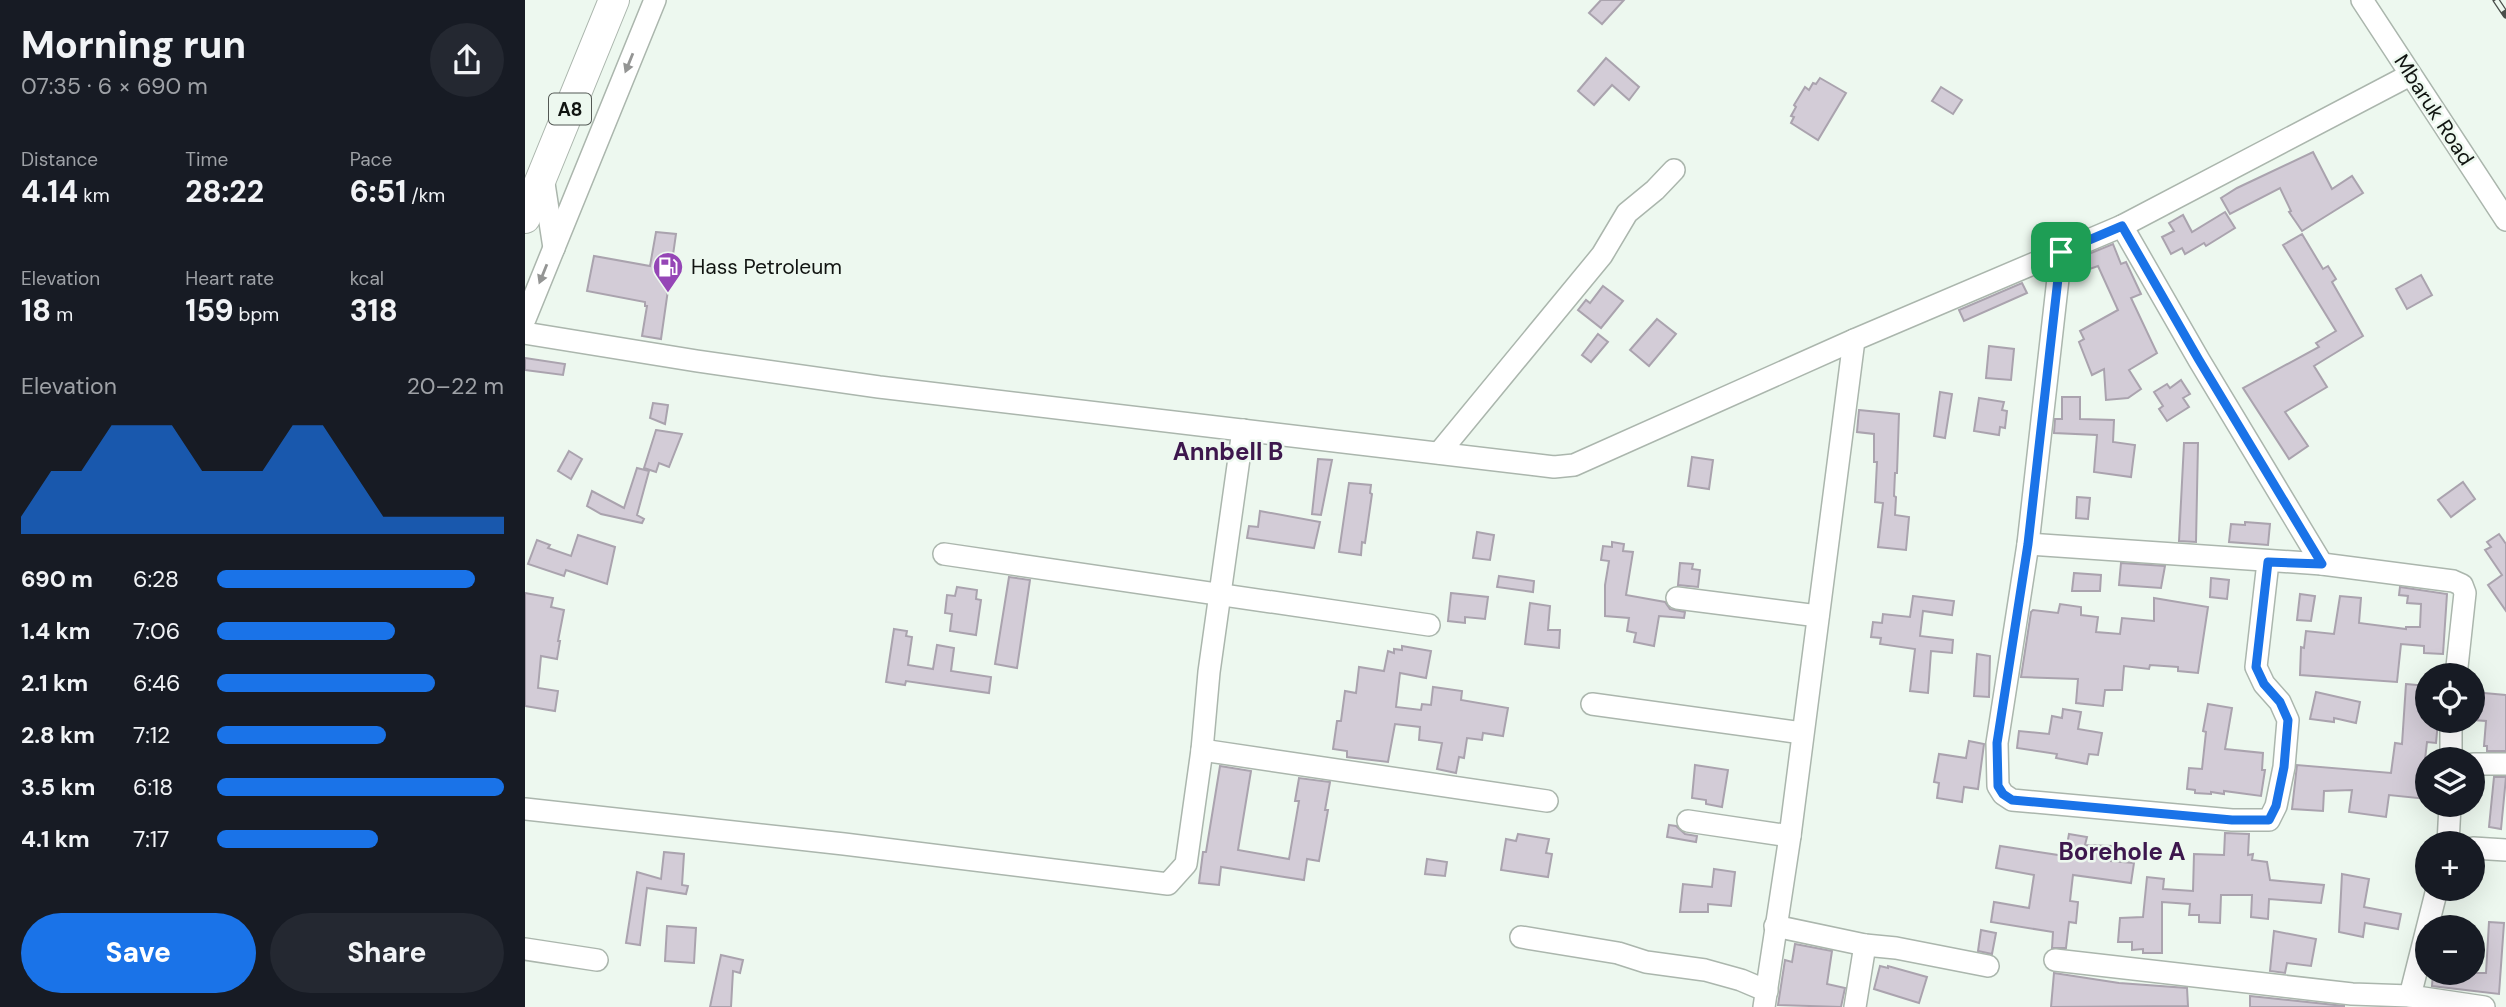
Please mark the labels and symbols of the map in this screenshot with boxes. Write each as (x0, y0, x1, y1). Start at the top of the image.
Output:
street label: Mbaruk Road (2388, 49, 2480, 171)
one-way arrow (624, 53, 635, 74)
road number: A8 (549, 94, 591, 124)
pin (2031, 222, 2091, 282)
fuel station icon: Hass Petroleum (651, 250, 685, 294)
place label: Hass Petroleum (691, 253, 842, 281)
one-way arrow (538, 264, 549, 285)
district label: Annbell B (1173, 436, 1283, 467)
district label: Borehole A (2058, 836, 2186, 867)

